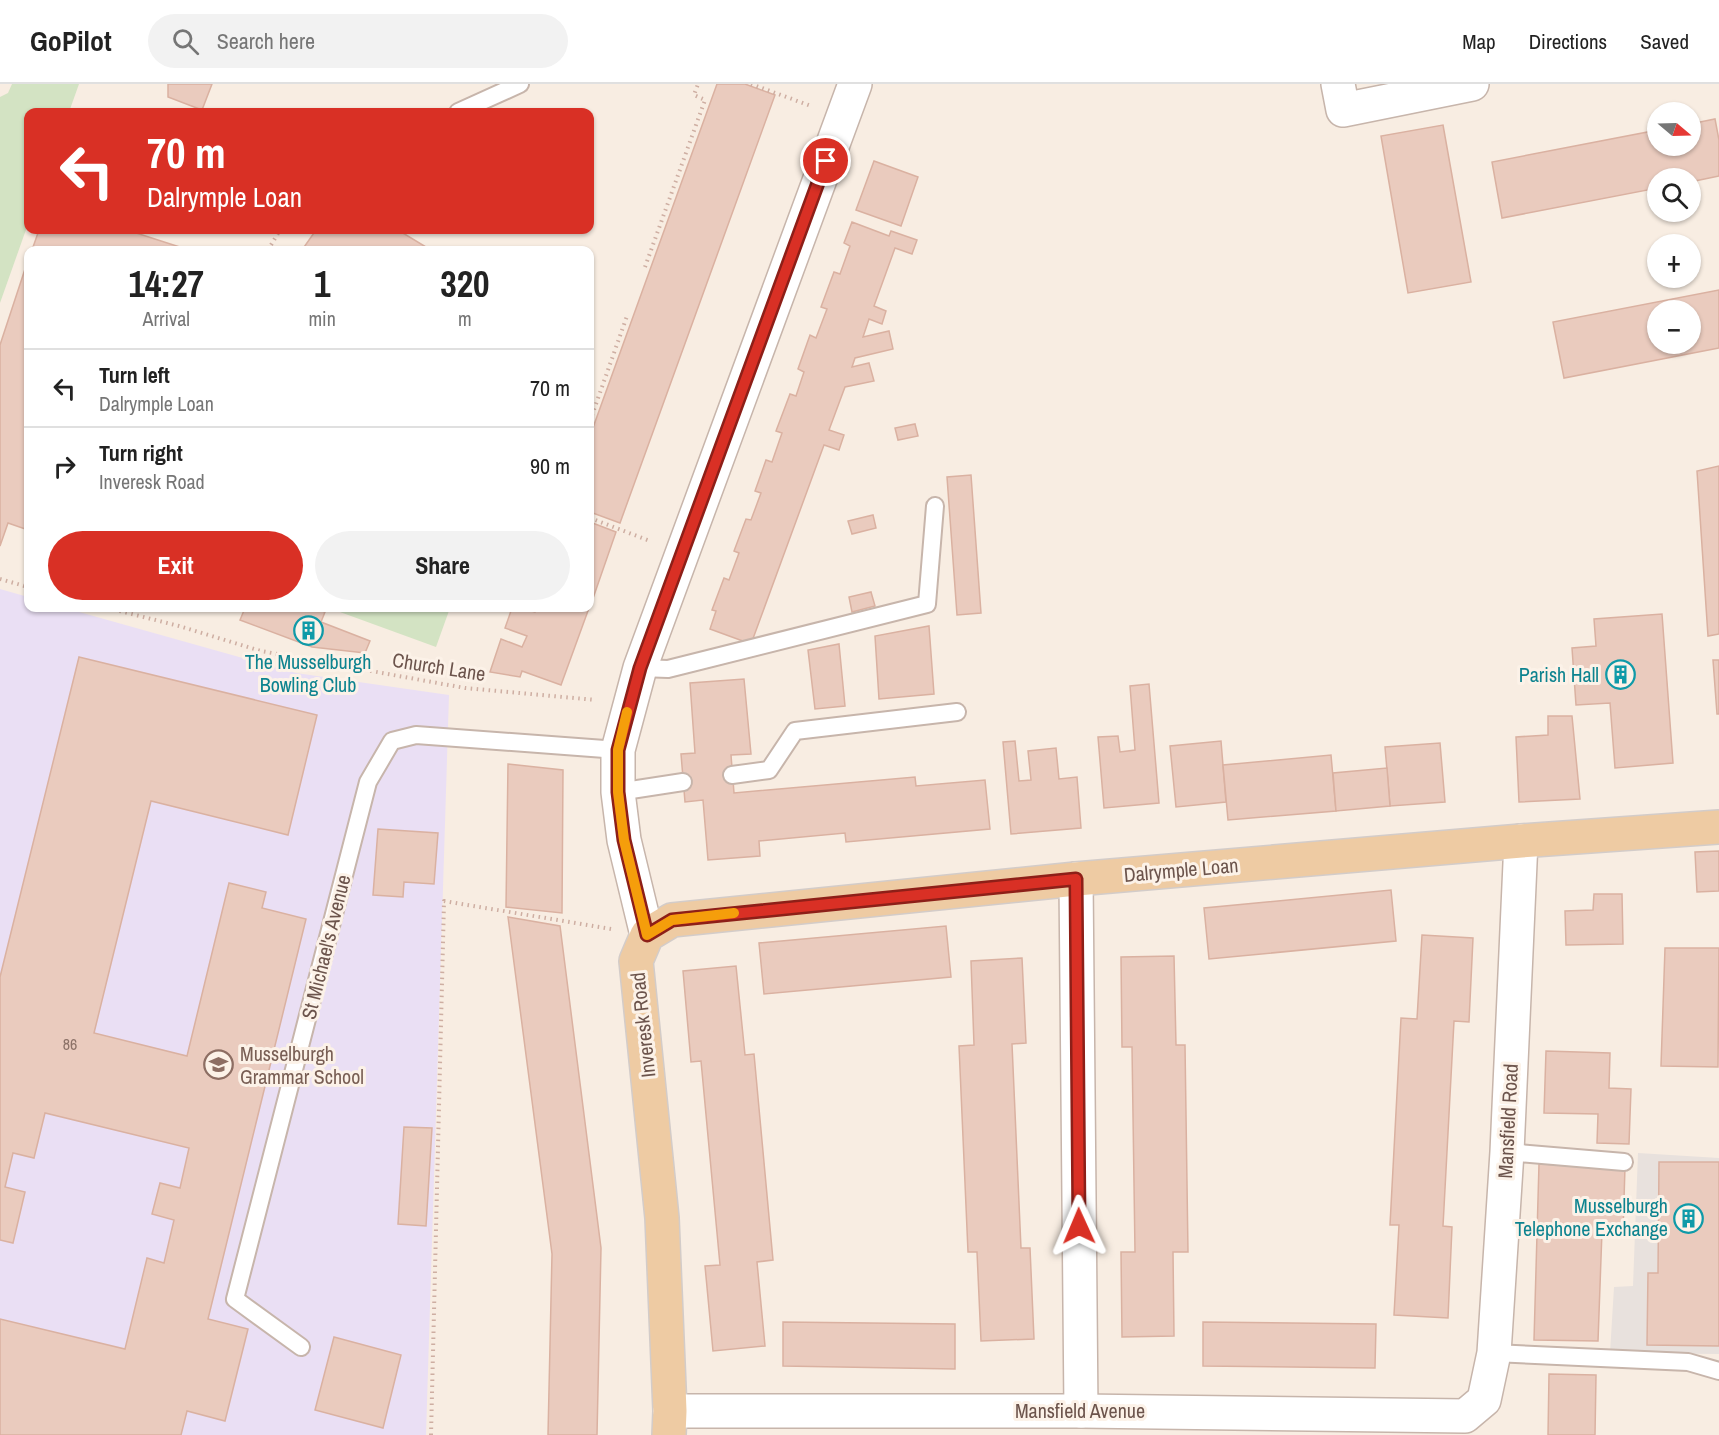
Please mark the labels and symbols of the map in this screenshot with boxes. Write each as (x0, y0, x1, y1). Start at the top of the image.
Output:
north arrow (1647, 102, 1701, 156)
pin (800, 135, 851, 186)
building icon: The Musselburgh Bowling Club (292, 615, 324, 647)
street label: Church Lane (391, 646, 488, 687)
place label: The Musselburgh Bowling Club (245, 648, 371, 698)
building icon: Parish Hall (1604, 659, 1636, 691)
place label: Parish Hall (1519, 661, 1599, 688)
street label: Dalrymple Loan (1123, 851, 1239, 888)
street label: St Michael's Avenue (295, 872, 356, 1022)
street label: Inveresk Road (624, 971, 661, 1079)
house number: 86 (63, 1033, 77, 1055)
place label: Musselburgh Grammar School (240, 1040, 364, 1090)
school or university icon: Musselburgh Grammar School (203, 1049, 235, 1081)
street label: Mansfield Road (1491, 1063, 1524, 1179)
place label: Musselburgh Telephone Exchange (1515, 1192, 1668, 1242)
position arrow (1047, 1194, 1111, 1258)
building icon: Musselburgh Telephone Exchange (1673, 1202, 1705, 1234)
street label: Mansfield Avenue (1015, 1397, 1145, 1424)

